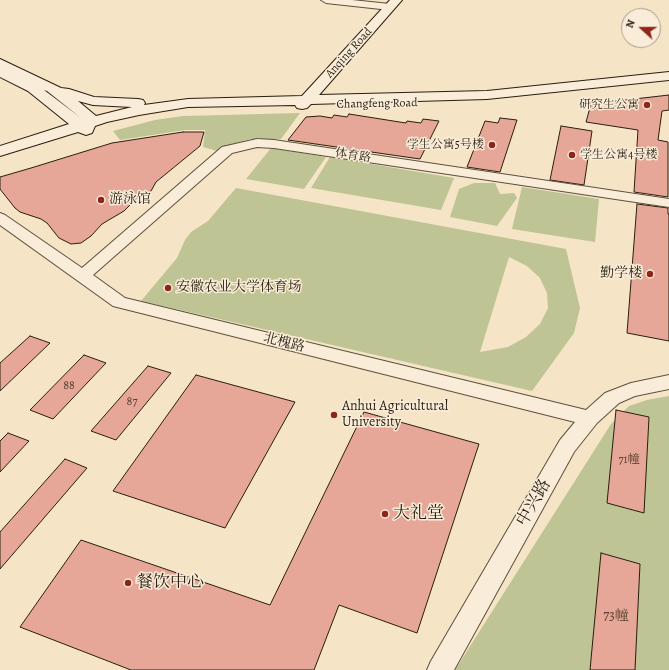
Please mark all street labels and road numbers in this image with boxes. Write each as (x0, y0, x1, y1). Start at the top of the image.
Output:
street label: Anqing Road (323, 25, 375, 81)
street label: Changfeng Road (336, 96, 418, 112)
street label: 体育路 (334, 146, 372, 166)
street label: 北槐路 (262, 330, 306, 356)
street label: 中兴路 (512, 476, 556, 530)

